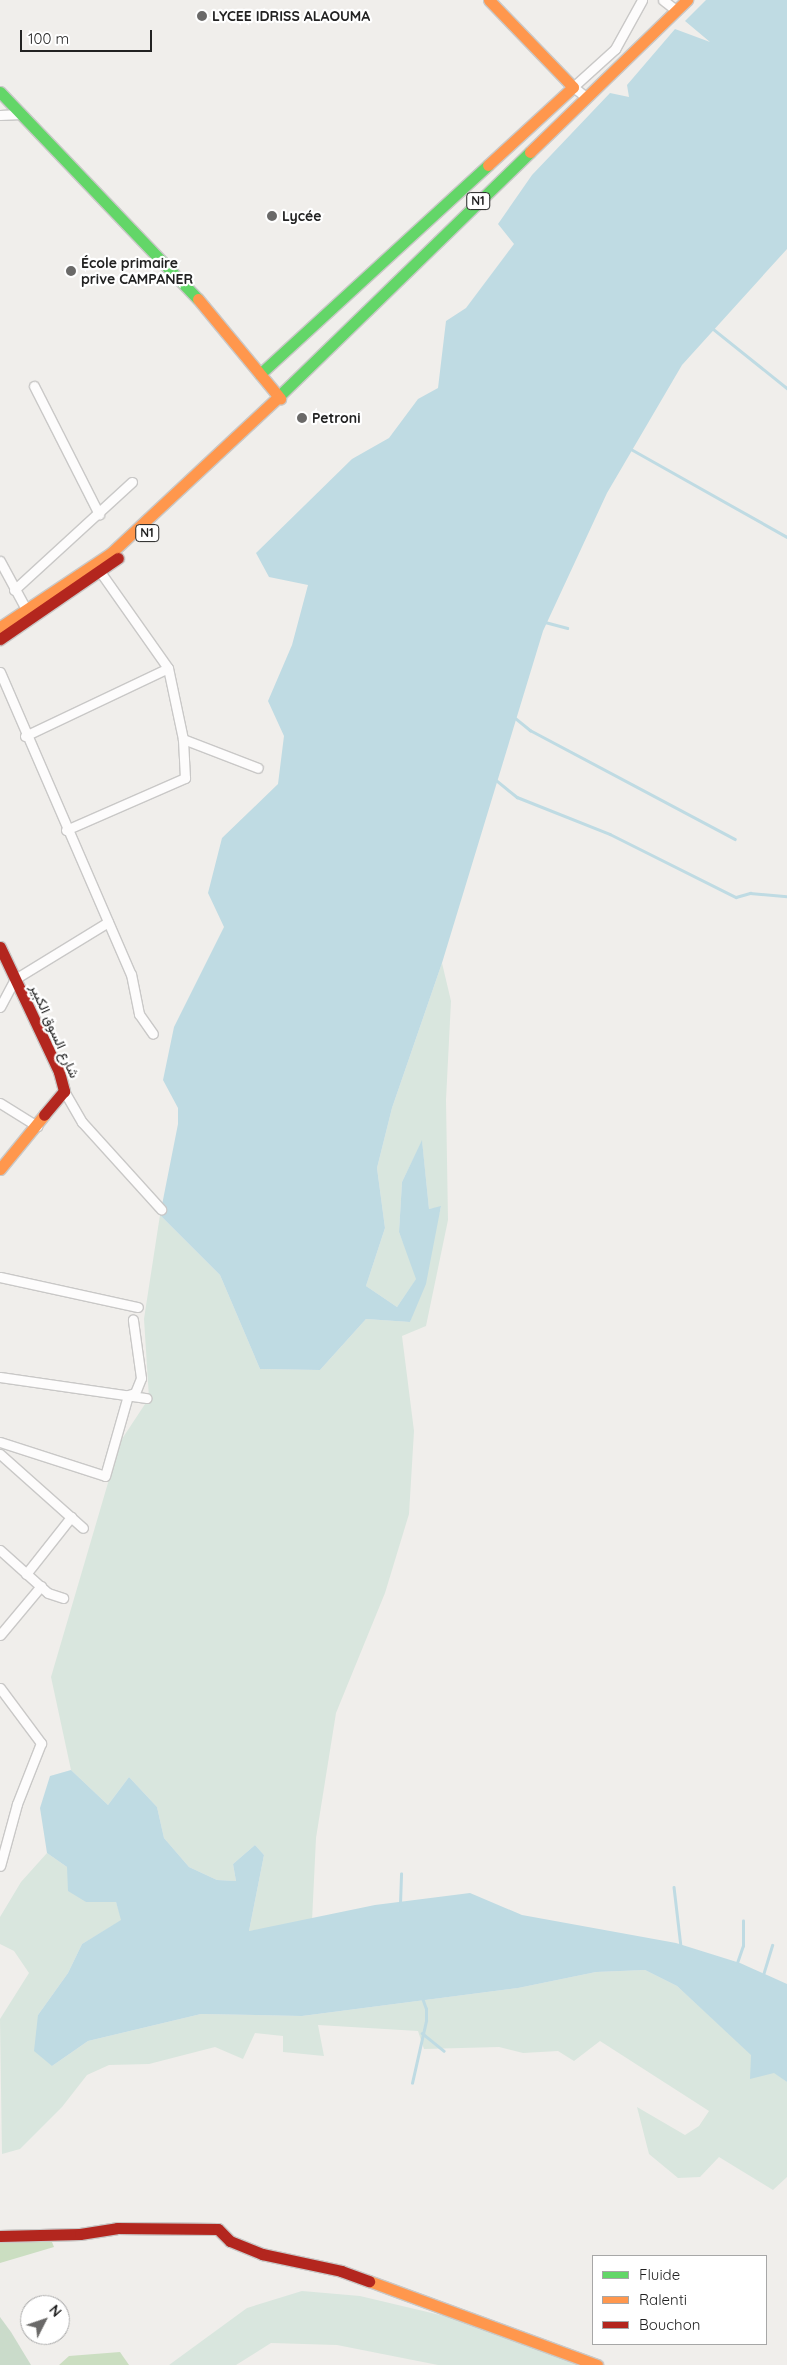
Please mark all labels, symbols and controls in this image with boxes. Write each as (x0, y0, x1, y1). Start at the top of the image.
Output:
place label: LYCEE IDRISS ALAOUMA (212, 8, 370, 24)
marker: LYCEE IDRISS ALAOUMA (196, 10, 208, 22)
scale bar (22, 20, 155, 52)
text: 100 m (28, 29, 69, 48)
road number: N1 (466, 192, 490, 210)
place label: Lycée (282, 208, 322, 224)
marker: Lycée (266, 210, 278, 222)
place label: École primaire prive CAMPANER (81, 255, 193, 288)
marker: École primaire prive CAMPANER (65, 265, 77, 277)
place label: Petroni (312, 410, 360, 426)
marker: Petroni (296, 412, 308, 424)
road number: N1 (134, 524, 160, 542)
street label: شارع السوق الكبير (27, 981, 83, 1081)
legend (592, 2255, 767, 2345)
text: Fluide (639, 2265, 680, 2284)
text: Ralenti (639, 2290, 687, 2309)
north arrow (20, 2295, 70, 2345)
text: N (45, 2301, 66, 2321)
text: Bouchon (639, 2315, 700, 2334)

